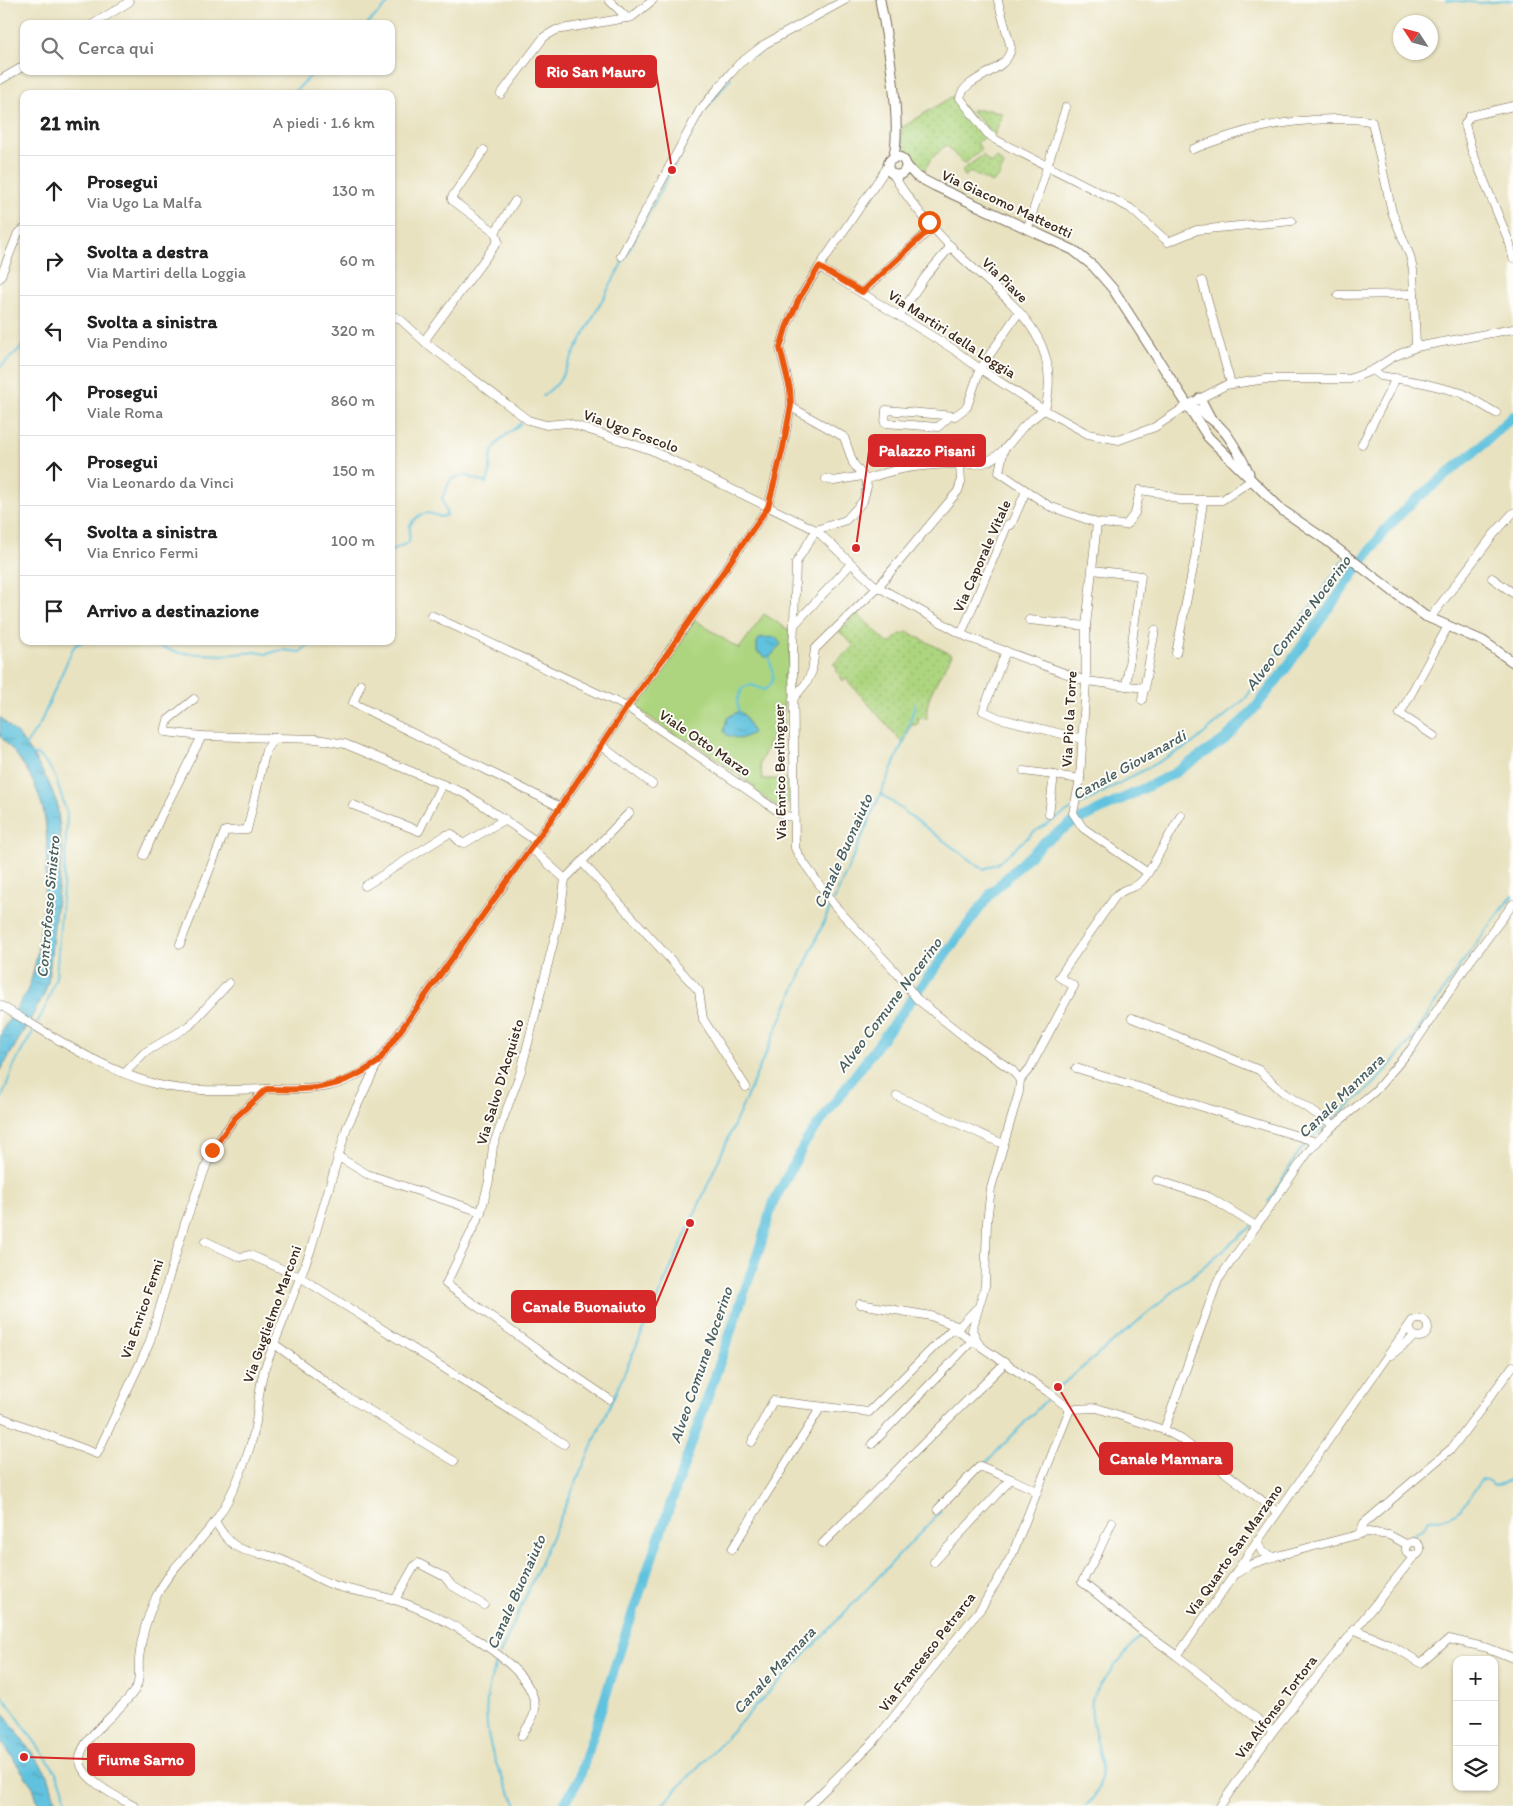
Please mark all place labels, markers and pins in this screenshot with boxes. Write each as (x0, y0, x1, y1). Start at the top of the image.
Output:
callout: Rio San Mauro (536, 56, 656, 87)
callout: Palazzo Pisani (869, 435, 985, 466)
callout: Canale Buonaiuto (512, 1291, 655, 1322)
callout: Canale Mannara (1100, 1443, 1232, 1474)
callout: Fiume Sarno (88, 1744, 194, 1775)

